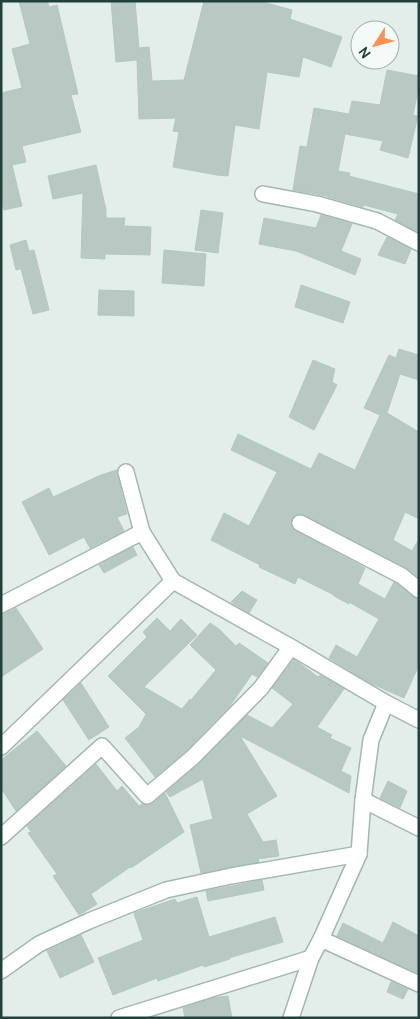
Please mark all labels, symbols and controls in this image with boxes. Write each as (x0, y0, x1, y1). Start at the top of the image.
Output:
north arrow (350, 20, 400, 70)
text: N (354, 43, 375, 62)

